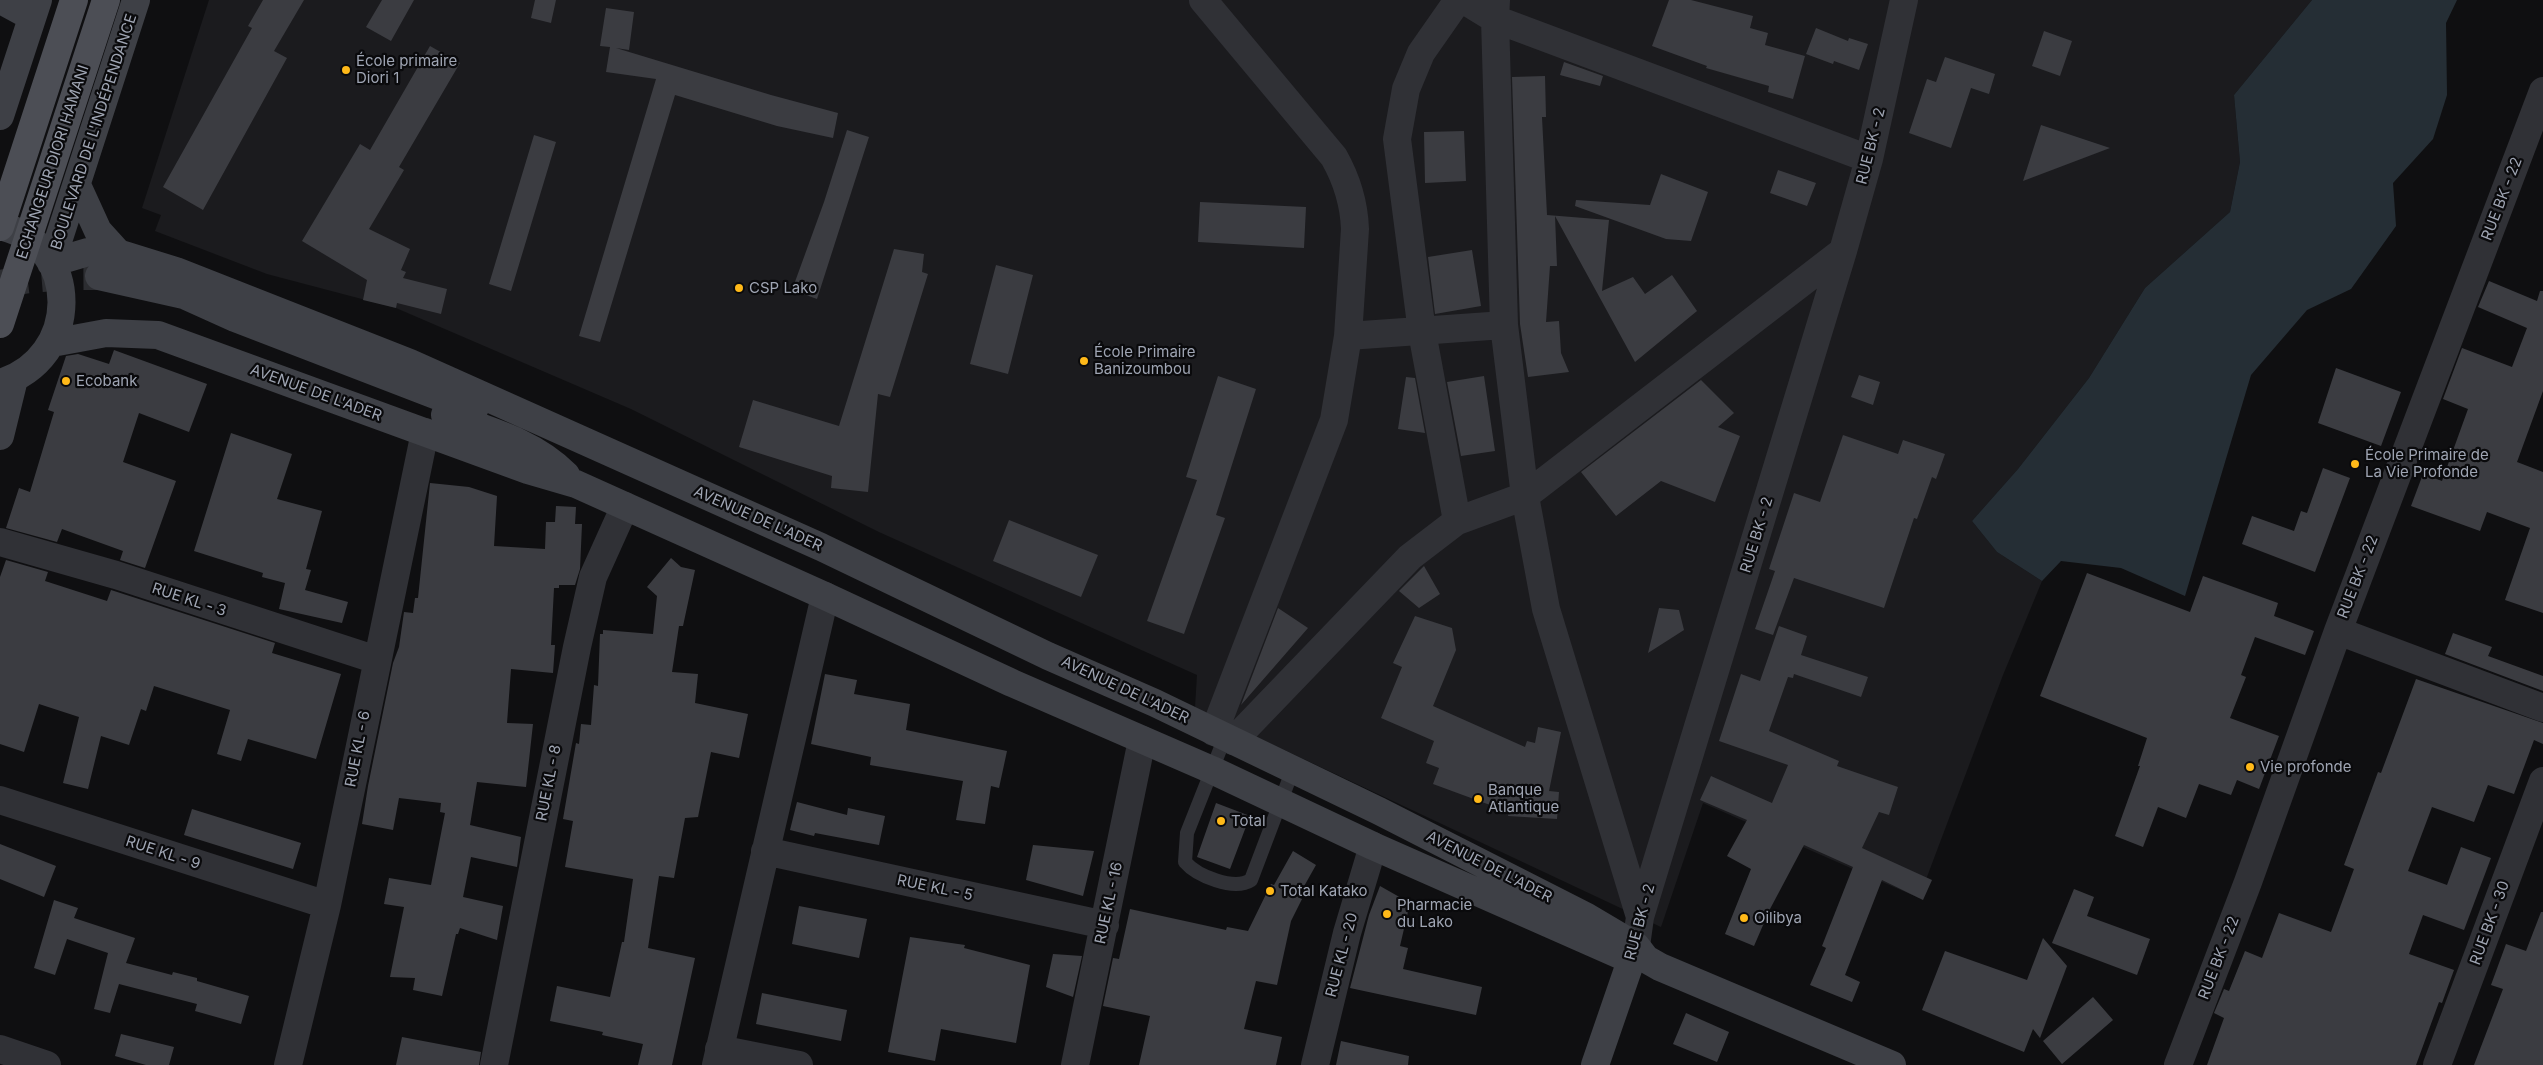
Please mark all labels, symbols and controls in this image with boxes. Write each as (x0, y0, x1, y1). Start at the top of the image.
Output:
street label: BOULEVARD DE L'INDÉPENDANCE (47, 12, 141, 252)
place label: École primaire Diori 1 (356, 52, 457, 87)
street label: ECHANGEUR DIORI HAMANI (13, 63, 93, 261)
marker: École primaire Diori 1 (340, 64, 352, 76)
street label: RUE BK - 2 (1853, 106, 1889, 186)
street label: RUE BK - 22 (2478, 155, 2526, 243)
place label: CSP Lako (749, 279, 817, 297)
marker: CSP Lako (733, 282, 745, 294)
place label: École Primaire Banizoumbou (1094, 343, 1196, 378)
marker: École Primaire Banizoumbou (1078, 355, 1090, 367)
street label: AVENUE DE L'ADER (248, 361, 384, 425)
place label: Ecobank (76, 372, 137, 390)
marker: Ecobank (60, 375, 72, 387)
place label: École Primaire de La Vie Profonde (2365, 446, 2489, 481)
marker: École Primaire de La Vie Profonde (2349, 458, 2361, 470)
street label: AVENUE DE L'ADER (691, 483, 825, 555)
street label: RUE BK - 2 (1737, 495, 1777, 575)
street label: RUE BK - 22 (2334, 533, 2382, 621)
street label: RUE KL - 3 (150, 580, 228, 620)
street label: AVENUE DE L'ADER (1058, 653, 1192, 727)
street label: RUE KL - 6 (342, 709, 374, 789)
street label: RUE KL - 8 (533, 743, 565, 823)
place label: Vie profonde (2260, 758, 2351, 776)
marker: Vie profonde (2244, 761, 2256, 773)
place label: Banque Atlantique (1488, 781, 1559, 816)
marker: Banque Atlantique (1472, 793, 1484, 805)
place label: Total (1231, 812, 1266, 830)
marker: Total (1215, 815, 1227, 827)
street label: AVENUE DE L'ADER (1423, 827, 1555, 907)
street label: RUE KL - 9 (123, 833, 203, 873)
street label: RUE KL - 16 (1092, 860, 1126, 946)
street label: RUE KL - 5 (895, 871, 975, 905)
street label: RUE BK - 30 (2466, 879, 2514, 967)
place label: Total Katako (1280, 882, 1368, 900)
street label: RUE BK - 2 (1621, 882, 1659, 962)
marker: Total Katako (1264, 885, 1276, 897)
place label: Pharmacie du Lako (1397, 896, 1472, 931)
marker: Pharmacie du Lako (1381, 908, 1393, 920)
place label: Oilibya (1754, 909, 1802, 927)
street label: RUE KL - 20 (1322, 911, 1362, 999)
marker: Oilibya (1738, 912, 1750, 924)
street label: RUE BK - 22 (2195, 914, 2243, 1002)

